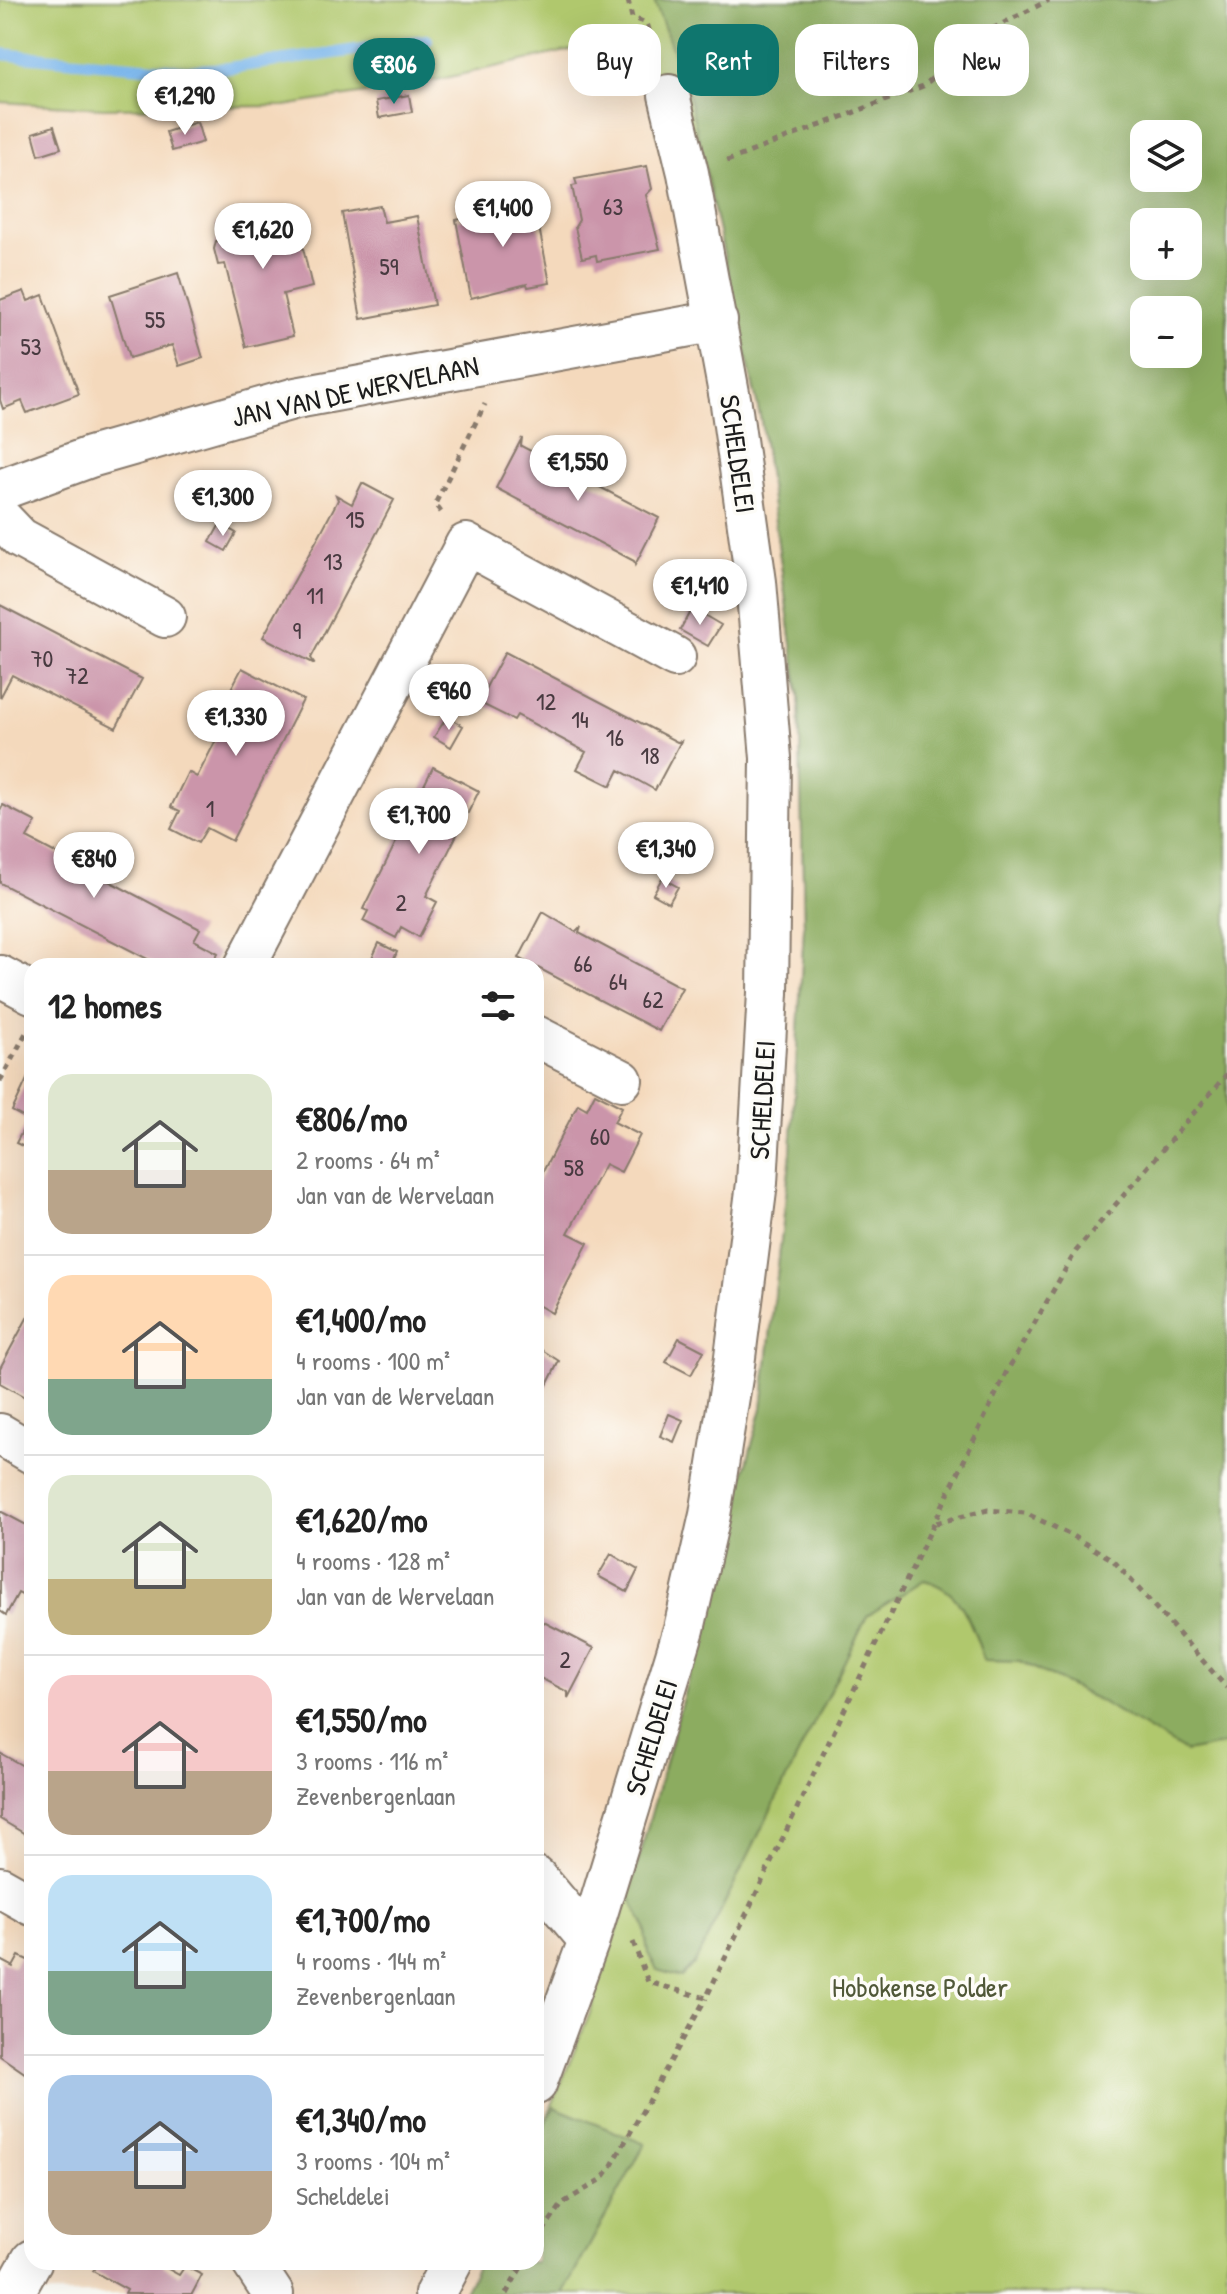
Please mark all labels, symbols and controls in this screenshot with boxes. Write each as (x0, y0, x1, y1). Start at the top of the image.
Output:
chip: Buy (568, 24, 661, 96)
chip: Rent (677, 24, 779, 96)
chip: Filters (795, 24, 918, 96)
chip: New (934, 24, 1029, 96)
pin: €806 (347, 38, 441, 106)
text: €806 (371, 46, 417, 81)
pin: €1,290 (120, 69, 250, 137)
text: €1,290 (155, 77, 215, 112)
map controls (1130, 120, 1202, 368)
button: layers (1130, 120, 1202, 192)
pin: €1,400 (438, 181, 568, 249)
text: €1,400 (473, 189, 533, 224)
house number: 63 (603, 190, 623, 222)
pin: €1,620 (198, 203, 328, 271)
button: + (1130, 208, 1202, 280)
text: €1,620 (232, 211, 294, 246)
house number: 59 (380, 250, 399, 282)
button: − (1130, 296, 1202, 368)
house number: 55 (145, 303, 165, 335)
house number: 53 (21, 330, 41, 362)
street label: JAN VAN DE WERVELAAN (228, 346, 482, 436)
street label: SCHELDELEI (711, 392, 765, 516)
pin: €1,550 (513, 435, 643, 503)
text: €1,550 (548, 443, 608, 478)
pin: €1,300 (158, 470, 288, 538)
text: €1,300 (192, 478, 254, 513)
house number: 15 (346, 503, 364, 535)
house number: 13 (323, 545, 343, 577)
pin: €1,410 (635, 559, 765, 627)
text: €1,410 (671, 567, 729, 602)
house number: 11 (306, 579, 324, 611)
house number: 9 (293, 614, 302, 646)
house number: 70 (31, 642, 53, 674)
house number: 72 (65, 659, 89, 691)
pin: €960 (402, 664, 496, 732)
text: €960 (427, 672, 471, 707)
house number: 12 (536, 685, 556, 717)
pin: €1,330 (171, 690, 301, 758)
text: €1,330 (205, 698, 267, 733)
house number: 14 (571, 703, 589, 735)
house number: 16 (606, 721, 624, 753)
house number: 18 (640, 739, 660, 771)
pin: €1,700 (354, 788, 484, 856)
house number: 1 (206, 792, 214, 824)
text: €1,700 (387, 796, 451, 831)
pin: €1,340 (601, 822, 731, 890)
text: €1,340 (636, 830, 696, 865)
pin: €840 (47, 832, 141, 900)
text: €840 (71, 840, 117, 875)
house number: 2 (395, 886, 407, 918)
house number: 66 (573, 947, 593, 979)
house number: 64 (609, 965, 627, 997)
text: 12 homes (48, 983, 162, 1029)
house number: 62 (643, 983, 663, 1015)
icon: filters (476, 984, 520, 1028)
street label: SCHELDELEI (740, 1040, 784, 1160)
text: €806/mo (296, 1096, 407, 1142)
icon: home (112, 1106, 208, 1202)
house number: 60 (590, 1120, 610, 1152)
text: 2 rooms · 64 m² (296, 1142, 440, 1177)
house number: 58 (564, 1151, 584, 1183)
text: Jan van de Wervelaan (296, 1177, 495, 1212)
text: €1,400/mo (296, 1297, 426, 1343)
icon: home (112, 1307, 208, 1403)
text: 4 rooms · 100 m² (296, 1343, 450, 1378)
text: Jan van de Wervelaan (296, 1378, 495, 1413)
text: €1,620/mo (296, 1497, 427, 1543)
icon: home (112, 1507, 208, 1603)
text: 4 rooms · 128 m² (296, 1543, 450, 1578)
text: Jan van de Wervelaan (296, 1578, 495, 1613)
house number: 2 (559, 1643, 571, 1675)
street label: SCHELDELEI (615, 1674, 687, 1800)
text: €1,550/mo (296, 1697, 427, 1743)
icon: home (112, 1707, 208, 1803)
text: 3 rooms · 116 m² (296, 1743, 448, 1778)
text: Zevenbergenlaan (296, 1778, 456, 1813)
text: €1,700/mo (296, 1897, 430, 1943)
icon: home (112, 1907, 208, 2003)
text: 4 rooms · 144 m² (296, 1943, 446, 1978)
park label: Hobokense Polder (832, 1968, 1008, 2006)
text: Zevenbergenlaan (296, 1978, 456, 2013)
text: €1,340/mo (296, 2097, 426, 2143)
icon: home (112, 2107, 208, 2203)
text: 3 rooms · 104 m² (296, 2143, 450, 2178)
text: Scheldelei (296, 2178, 390, 2213)

